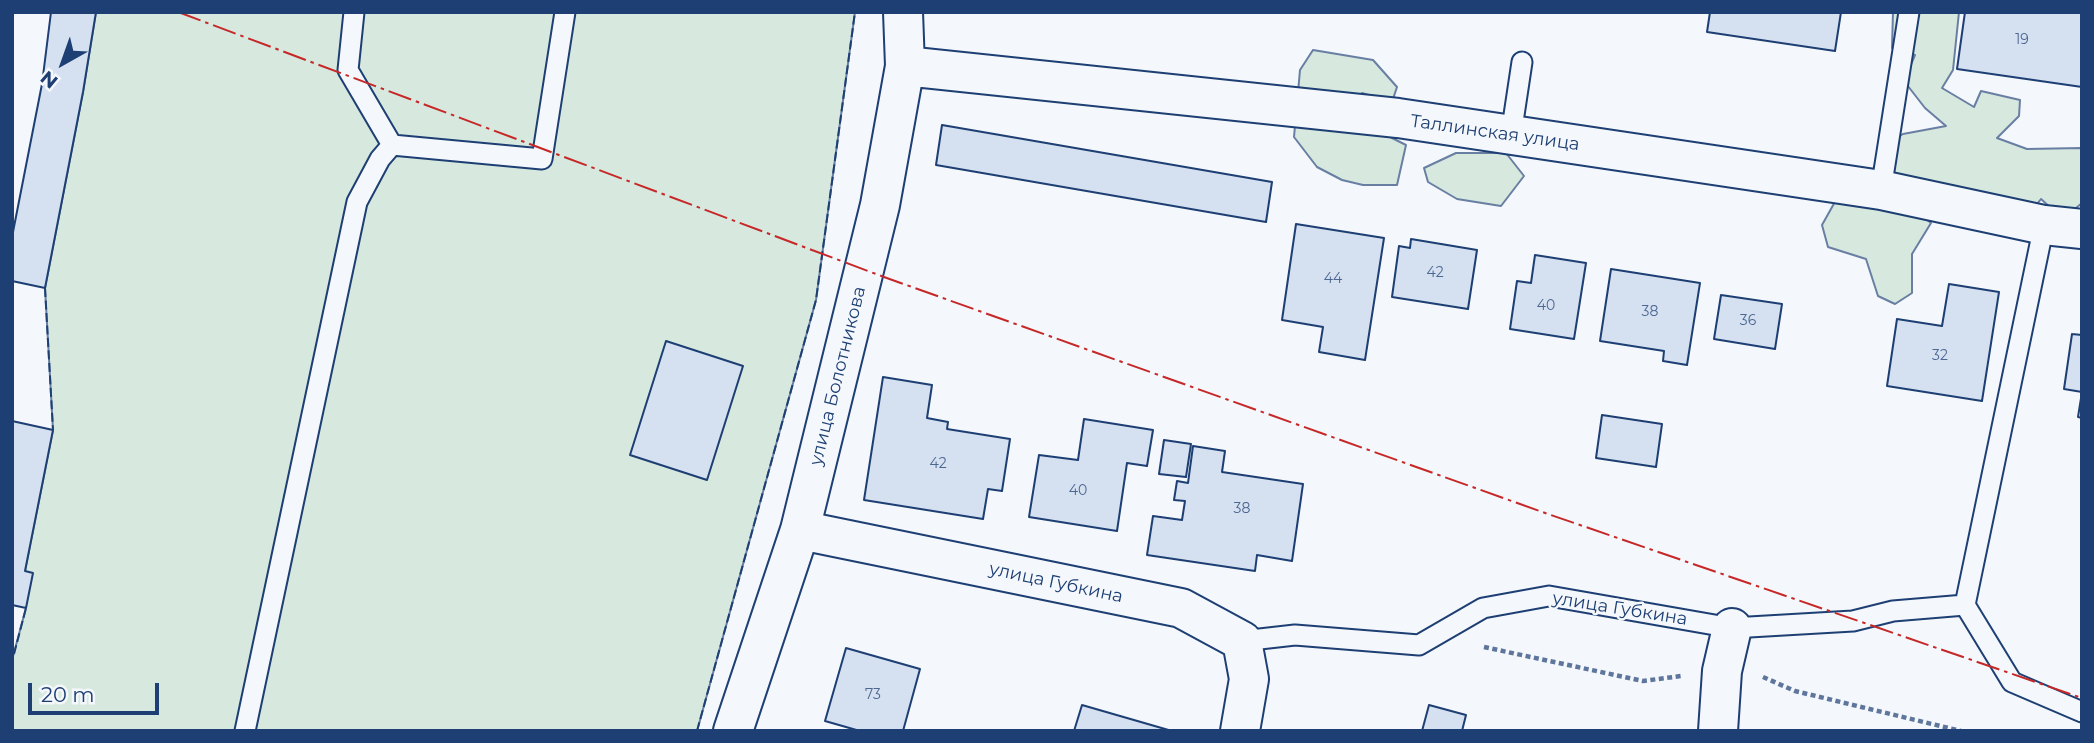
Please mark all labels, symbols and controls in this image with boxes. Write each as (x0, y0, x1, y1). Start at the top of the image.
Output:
north arrow (28, 28, 98, 98)
house number: 19 (2015, 32, 2029, 48)
text: N (36, 66, 62, 93)
street label: Таллинская улица (1409, 110, 1581, 156)
house number: 42 (1426, 265, 1444, 281)
house number: 44 (1324, 271, 1342, 287)
street label: улица Болотникова (805, 284, 871, 468)
house number: 40 (1537, 298, 1555, 314)
house number: 38 (1642, 304, 1658, 320)
house number: 36 (1740, 313, 1756, 329)
house number: 32 (1932, 348, 1948, 364)
house number: 42 (929, 456, 947, 472)
house number: 40 (1069, 483, 1087, 499)
house number: 38 (1234, 501, 1250, 517)
street label: улица Губкина (987, 558, 1125, 608)
street label: улица Губкина (1551, 588, 1689, 630)
scale bar (32, 670, 163, 714)
text: 20 m (41, 682, 95, 707)
house number: 73 (865, 687, 881, 703)

